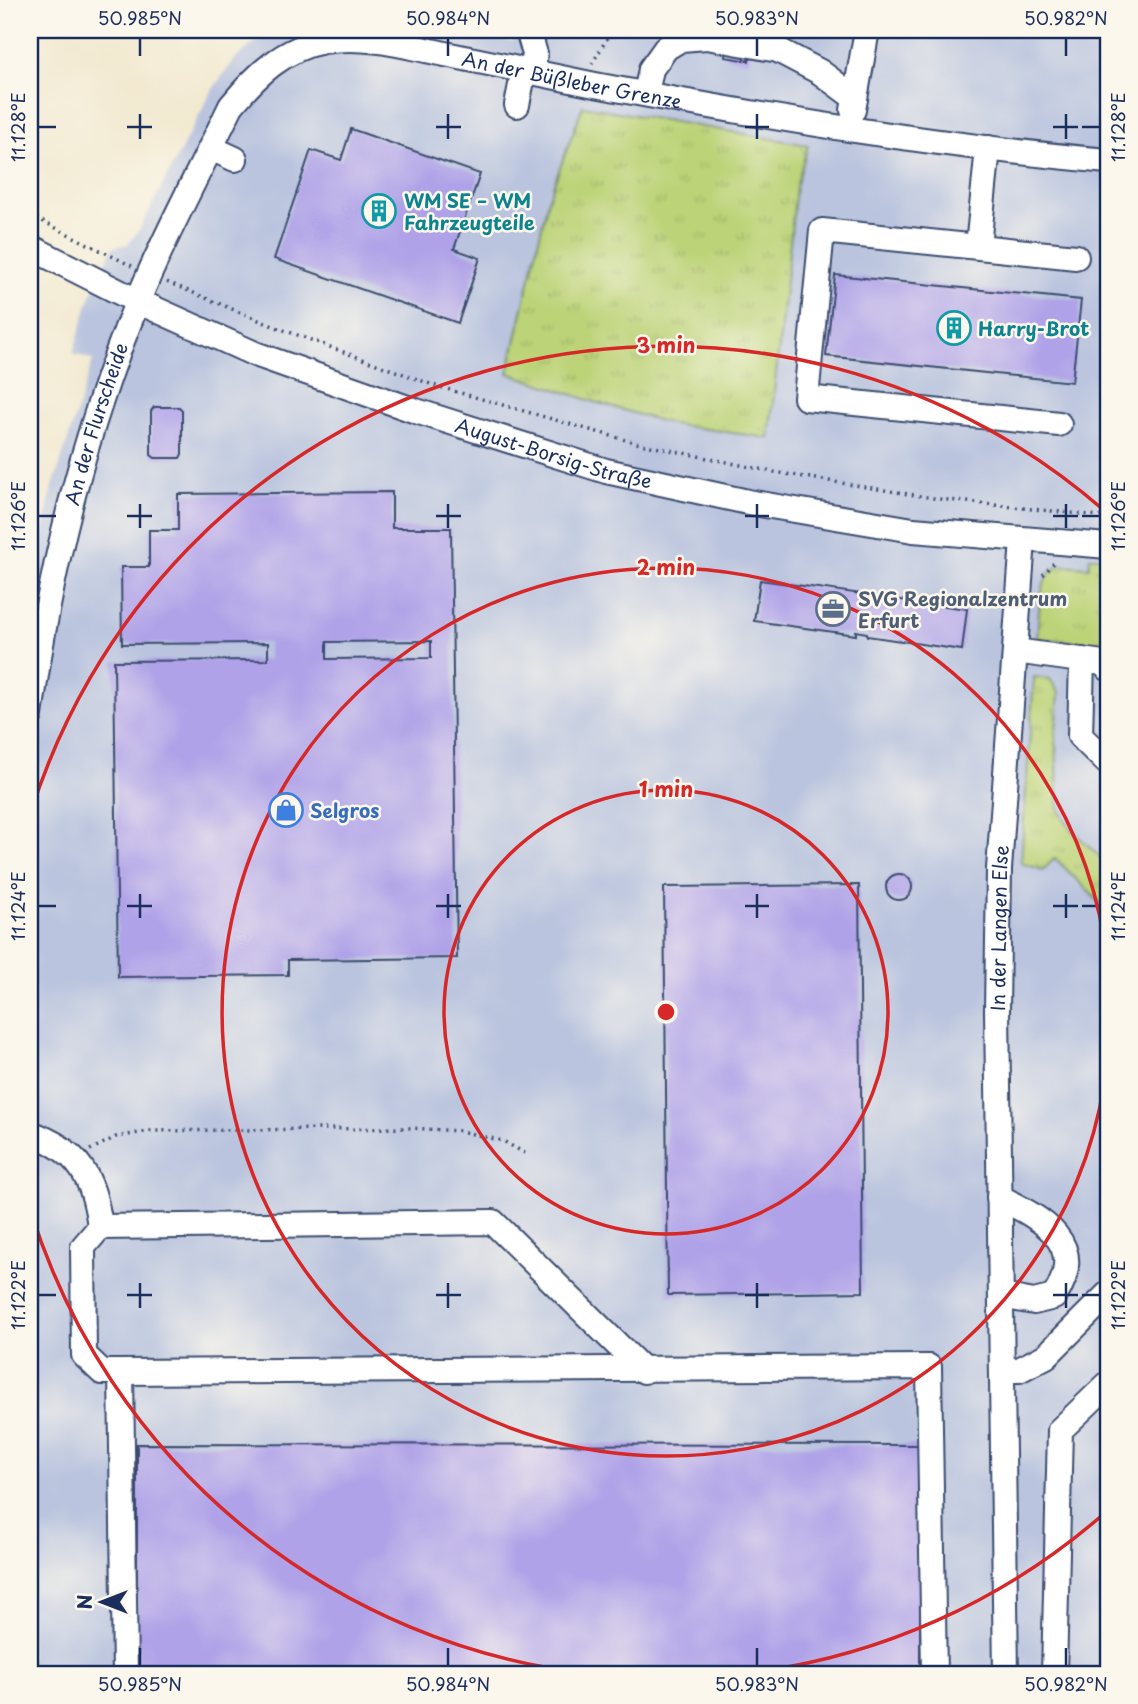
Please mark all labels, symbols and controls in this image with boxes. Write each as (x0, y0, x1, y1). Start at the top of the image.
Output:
text: 50.985°N (98, 4, 182, 31)
text: 50.984°N (406, 4, 490, 31)
text: 50.983°N (715, 4, 799, 31)
text: 50.982°N (1024, 4, 1108, 31)
street label: An der Büßleber Grenze (460, 44, 684, 115)
text: 11.128°E (4, 92, 31, 162)
text: 11.128°E (1104, 92, 1131, 162)
place label: WM SE – WM Fahrzeugteile (404, 186, 535, 236)
building icon: WM SE – WM Fahrzeugteile (360, 192, 398, 230)
building icon: Harry-Brot (935, 309, 973, 347)
place label: Harry-Brot (978, 314, 1089, 342)
text: 3 min (636, 328, 696, 360)
street label: An der Flurscheide (57, 338, 134, 508)
street label: August-Borsig-Straße (452, 410, 654, 495)
text: 11.126°E (4, 481, 31, 551)
text: 11.126°E (1104, 481, 1131, 551)
text: 2 min (637, 550, 695, 582)
place label: SVG Regionalzentrum Erfurt (858, 584, 1067, 634)
office icon: SVG Regionalzentrum Erfurt (814, 590, 852, 628)
text: 1 min (639, 772, 693, 804)
shop icon: Selgros (267, 791, 305, 829)
place label: Selgros (310, 796, 379, 824)
street label: In der Langen Else (983, 844, 1015, 1011)
text: 11.124°E (4, 871, 31, 941)
text: 11.124°E (1104, 871, 1131, 941)
centre of rings (654, 1000, 678, 1024)
text: 11.122°E (4, 1260, 31, 1330)
text: 11.122°E (1104, 1260, 1131, 1330)
north arrow (66, 1568, 136, 1638)
text: N (70, 1594, 98, 1610)
text: 50.985°N (98, 1670, 182, 1697)
text: 50.984°N (406, 1670, 490, 1697)
text: 50.983°N (715, 1670, 799, 1697)
text: 50.982°N (1024, 1670, 1108, 1697)

